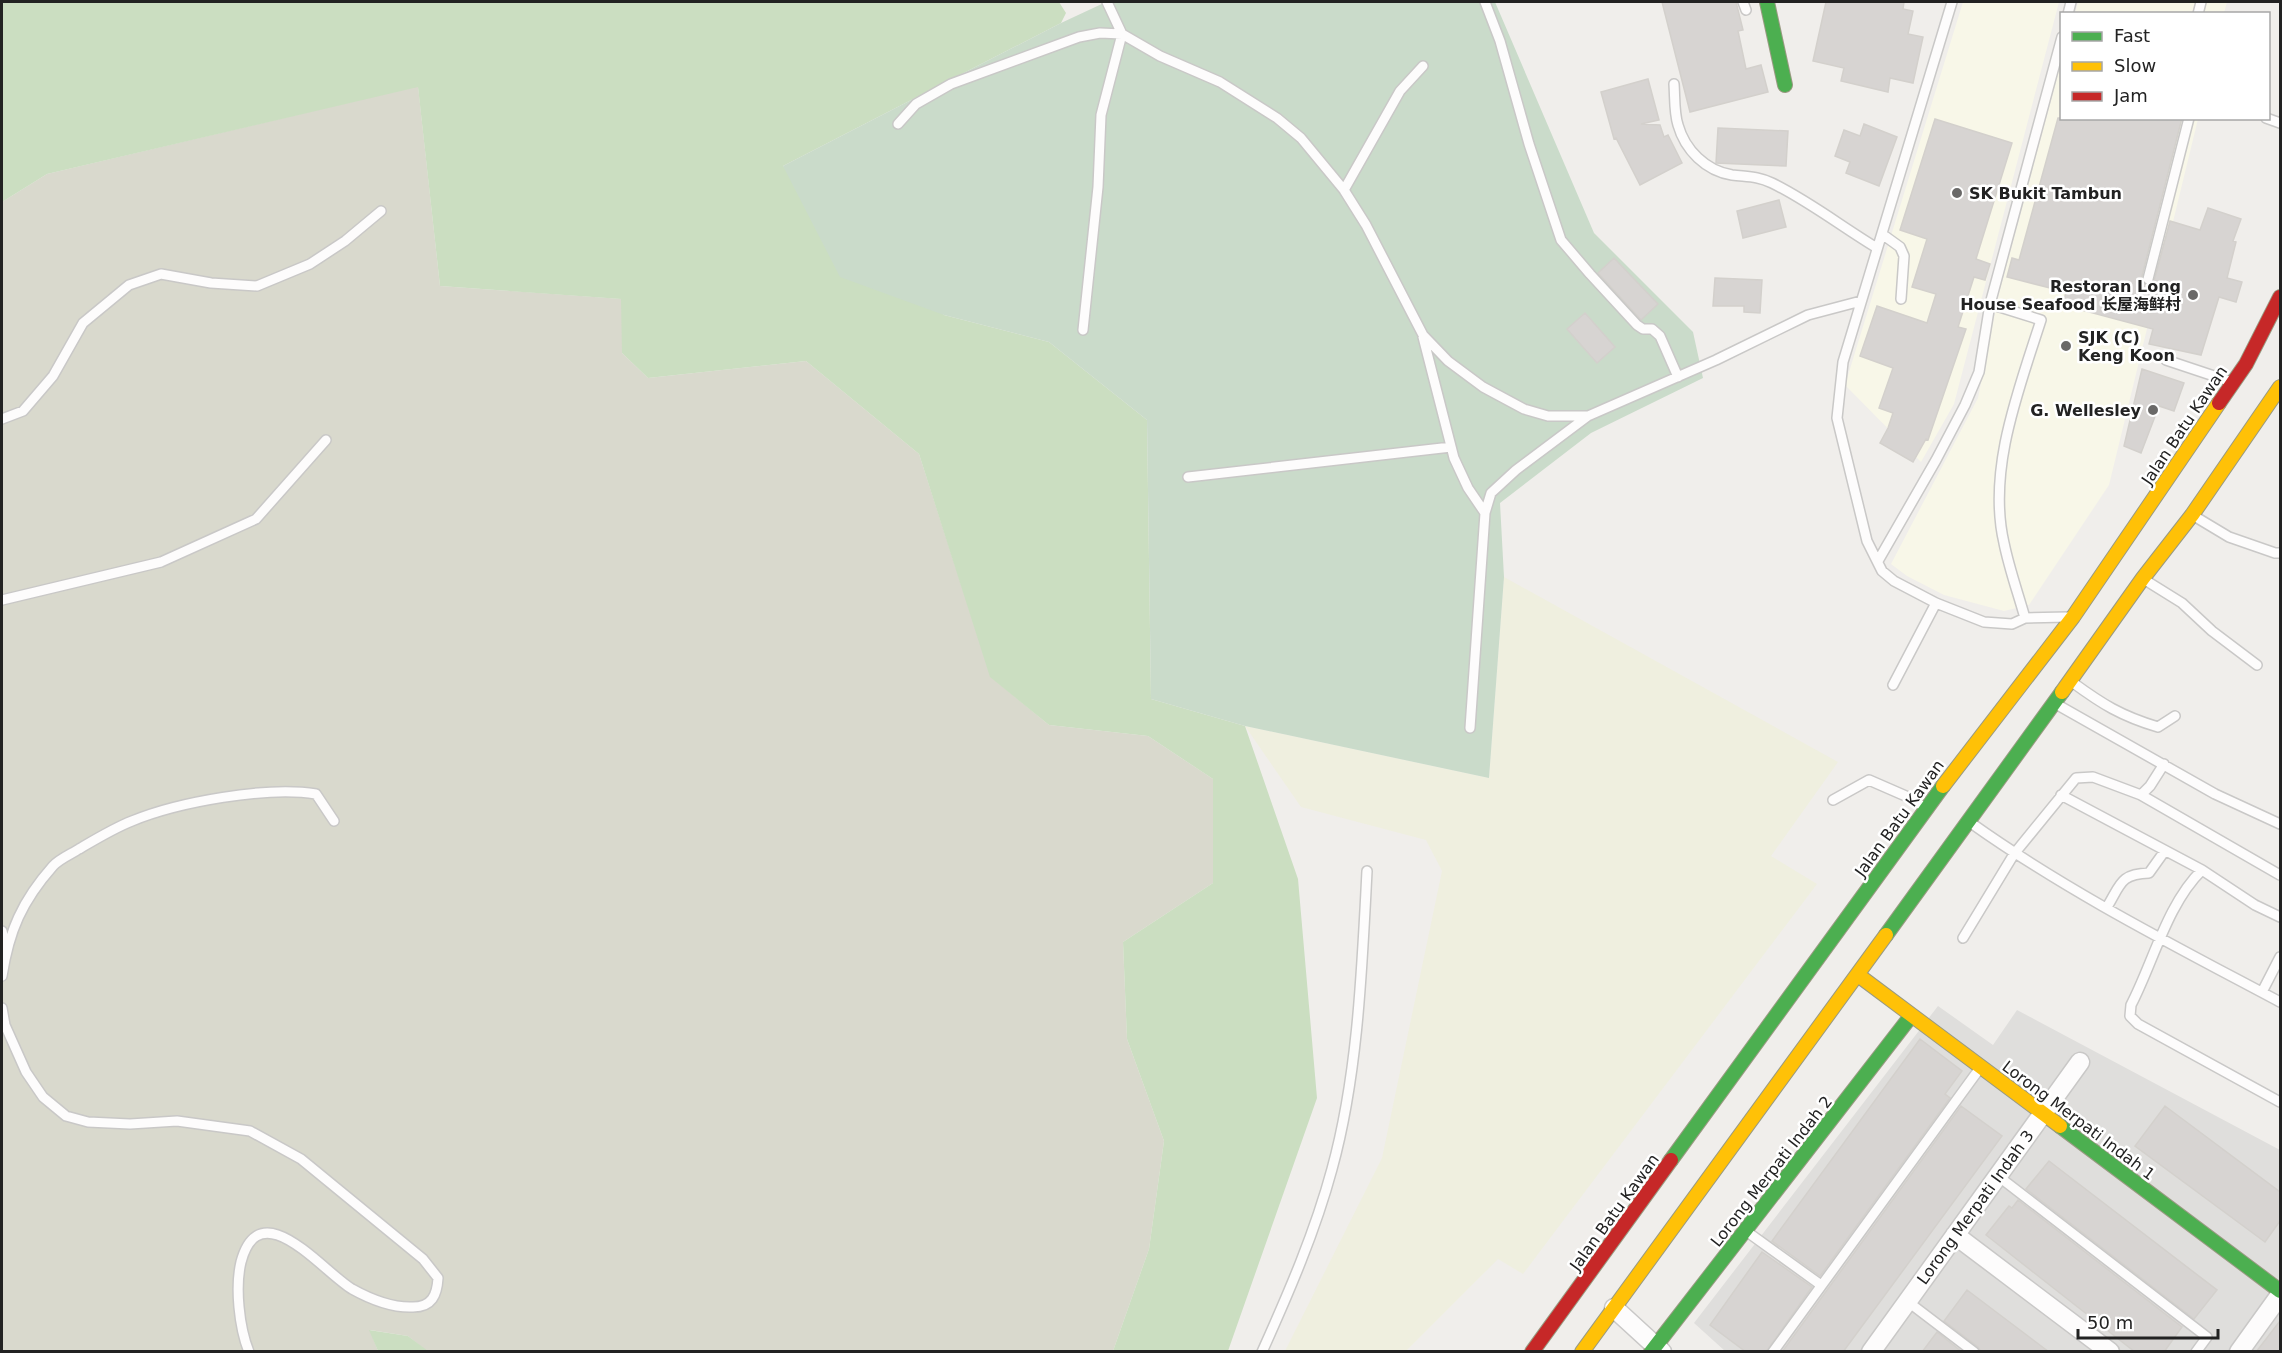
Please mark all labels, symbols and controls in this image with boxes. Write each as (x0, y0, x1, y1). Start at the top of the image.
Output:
legend (2060, 12, 2270, 120)
text: Fast (2114, 25, 2150, 46)
text: Slow (2114, 55, 2156, 76)
text: Jam (2113, 85, 2148, 106)
place label: SK Bukit Tambun (1969, 184, 2122, 203)
marker: SK Bukit Tambun (1950, 186, 1964, 200)
place label: Restoran Long House Seafood 长屋海鲜村 (1960, 277, 2181, 314)
marker: Restoran Long House Seafood 长屋海鲜村 (2186, 288, 2200, 302)
place label: SJK (C) Keng Koon (2078, 328, 2175, 365)
marker: SJK (C) Keng Koon (2059, 339, 2073, 353)
street label: Jalan Batu Kawan (2137, 362, 2231, 489)
place label: G. Wellesley (2030, 401, 2142, 420)
marker: G. Wellesley (2146, 403, 2160, 417)
street label: Jalan Batu Kawan (1850, 756, 1948, 881)
street label: Lorong Merpati Indah 1 (1999, 1057, 2159, 1184)
street label: Lorong Merpati Indah 2 (1707, 1092, 1836, 1250)
street label: Lorong Merpati Indah 3 (1913, 1126, 2038, 1288)
street label: Jalan Batu Kawan (1565, 1150, 1663, 1275)
scale bar (2078, 1302, 2218, 1340)
text: 50 m (2087, 1312, 2133, 1333)

